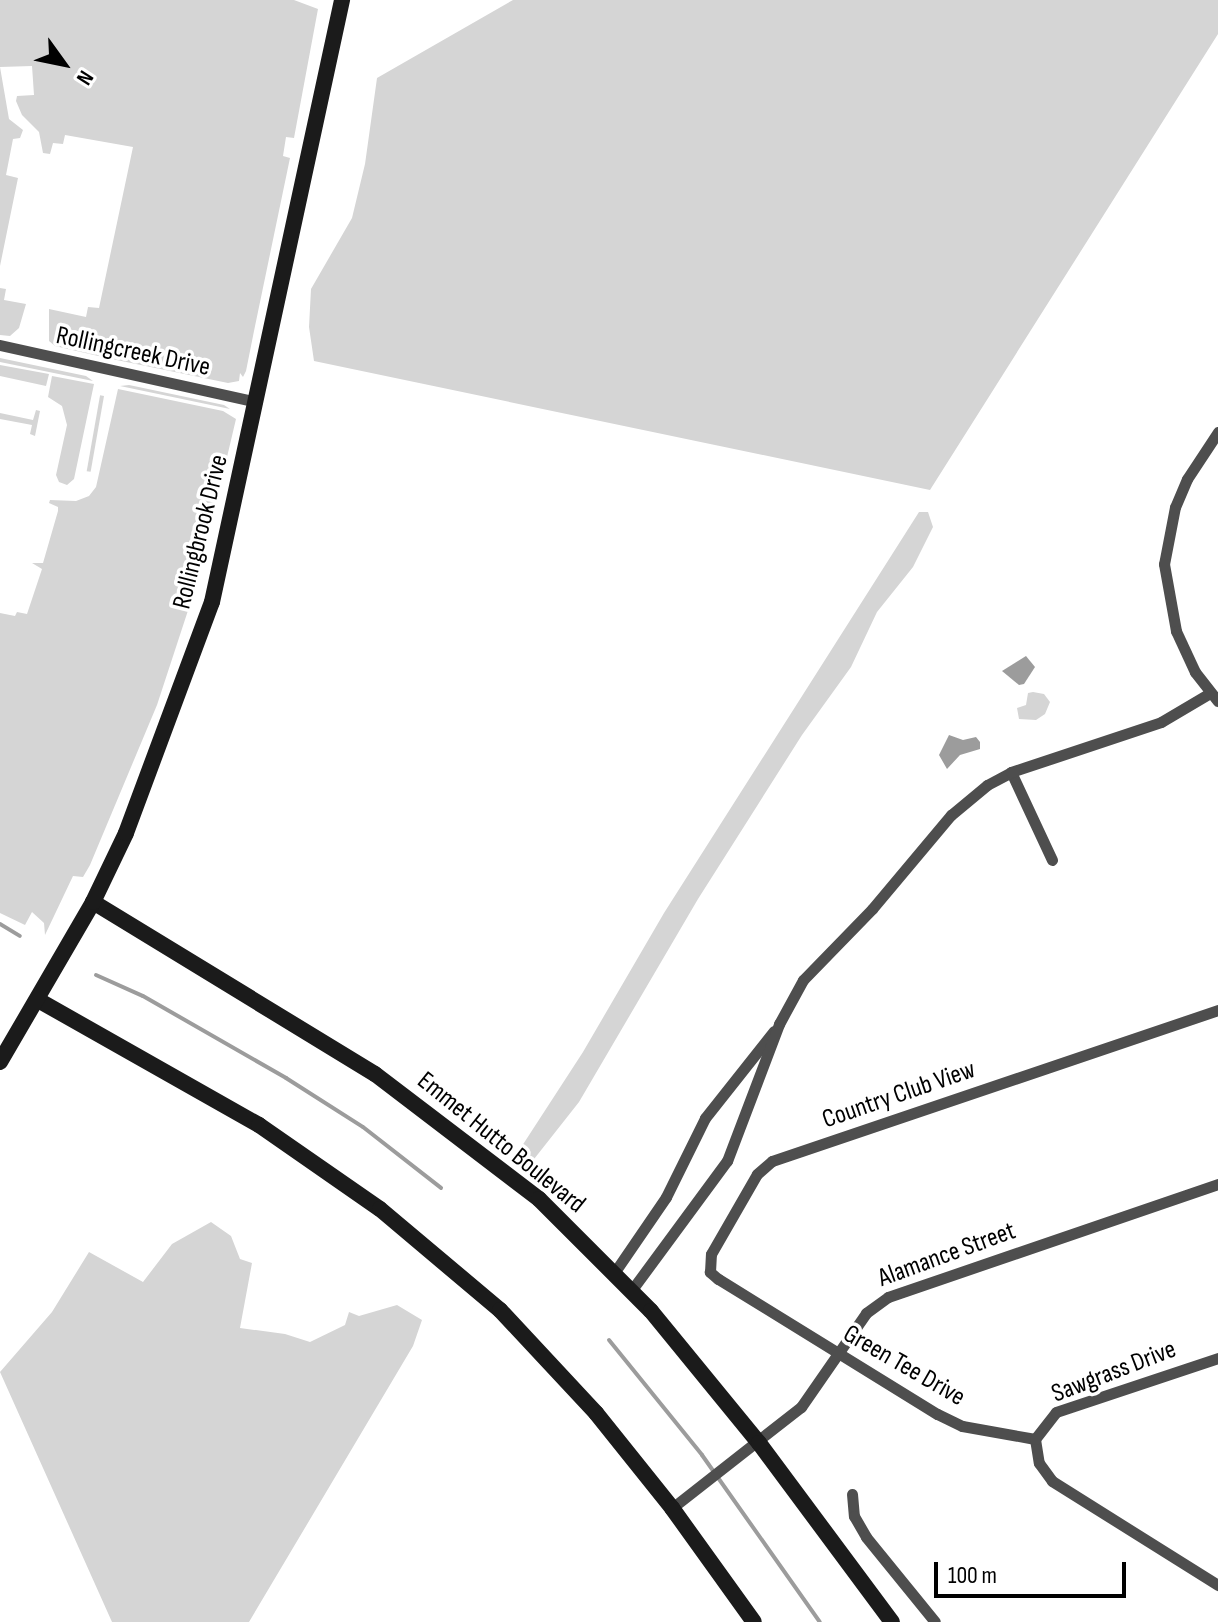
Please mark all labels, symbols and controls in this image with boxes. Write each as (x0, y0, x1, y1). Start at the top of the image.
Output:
north arrow (24, 24, 104, 104)
text: N (70, 65, 99, 90)
street label: Rollingcreek Drive (53, 320, 213, 384)
street label: Rollingbrook Drive (167, 452, 235, 612)
street label: Country Club View (818, 1054, 980, 1136)
street label: Emmet Hutto Boulevard (411, 1066, 591, 1220)
street label: Alamance Street (874, 1216, 1020, 1294)
street label: Green Tee Drive (838, 1319, 970, 1413)
street label: Sawgrass Drive (1047, 1334, 1181, 1410)
scale bar (938, 1546, 1130, 1596)
text: 100 m (948, 1561, 997, 1590)

